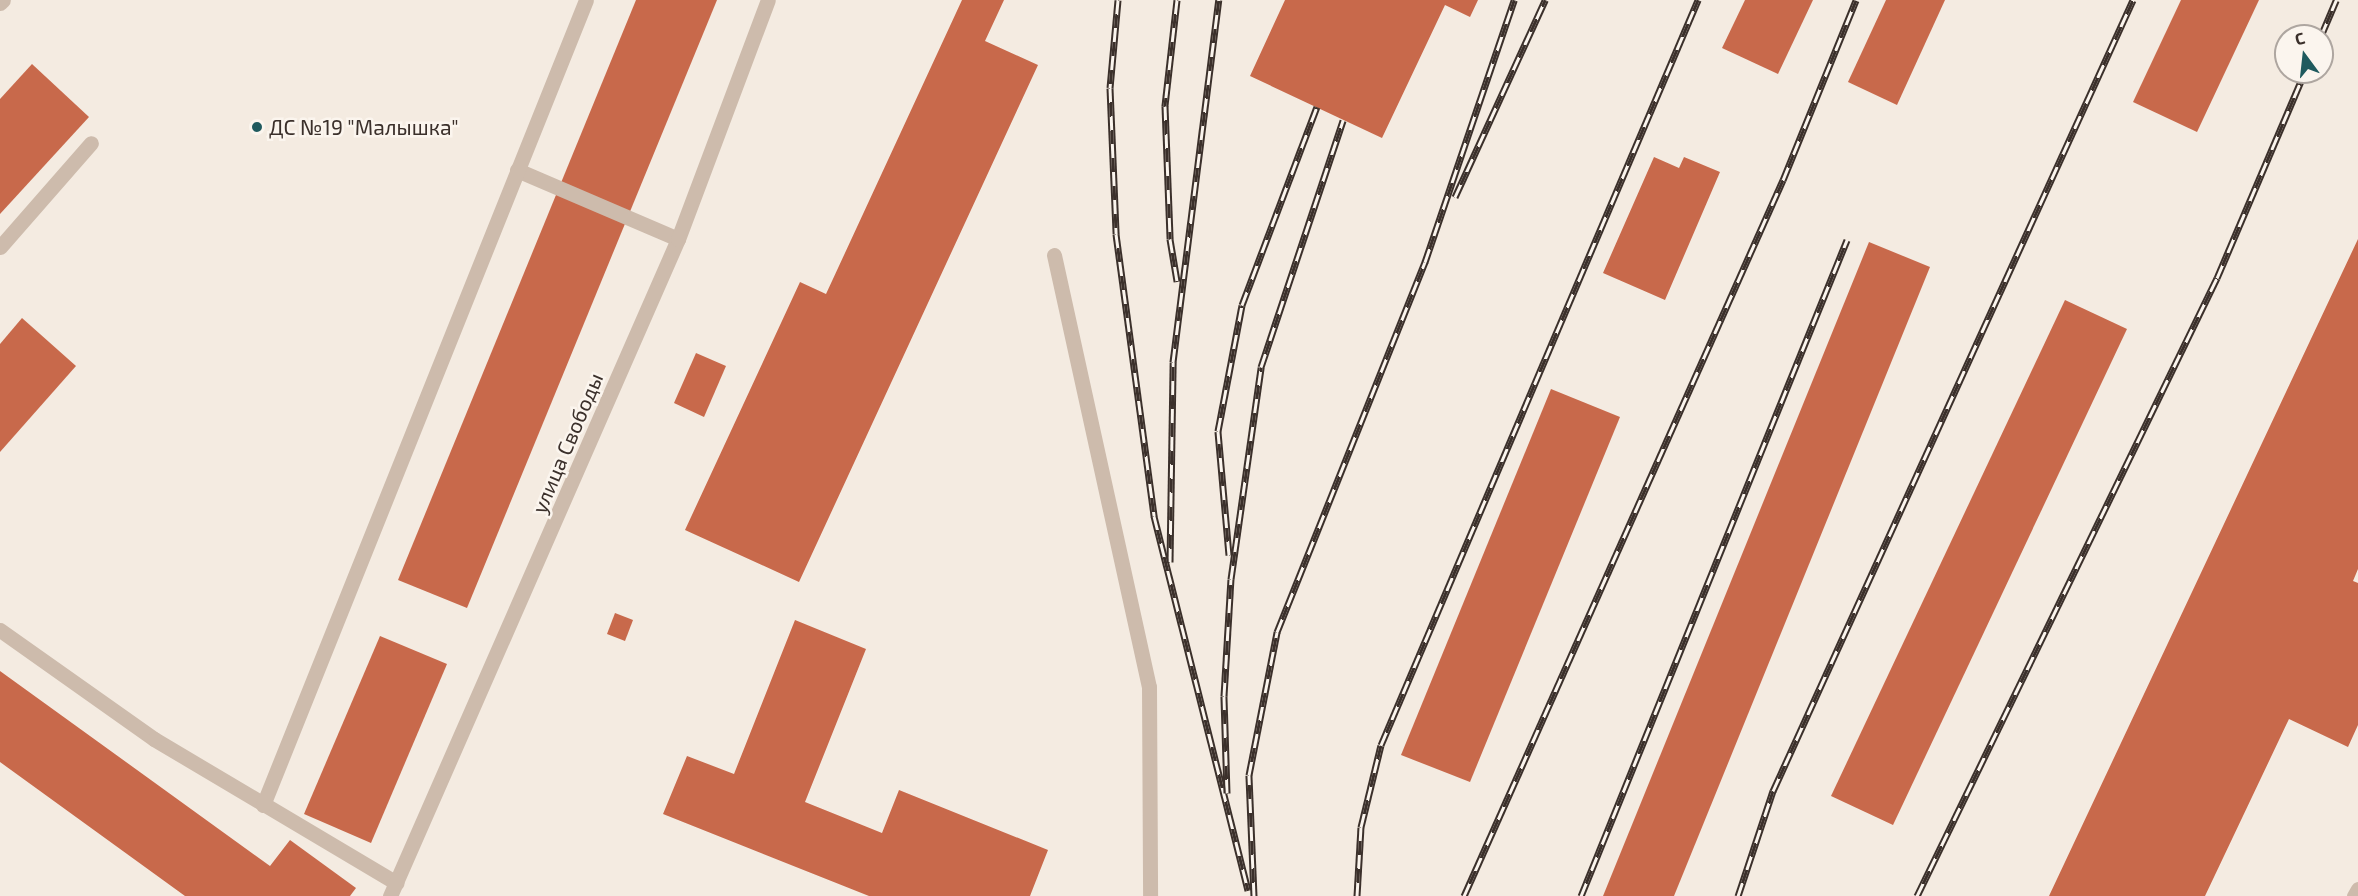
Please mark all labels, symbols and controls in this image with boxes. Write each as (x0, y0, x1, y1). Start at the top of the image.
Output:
north arrow (2274, 24, 2334, 84)
text: С (2293, 28, 2307, 48)
place label: ДС №19 "Малышка" (269, 114, 459, 140)
marker: ДС №19 "Малышка" (250, 120, 264, 134)
street label: улица Свободы (526, 369, 608, 517)

